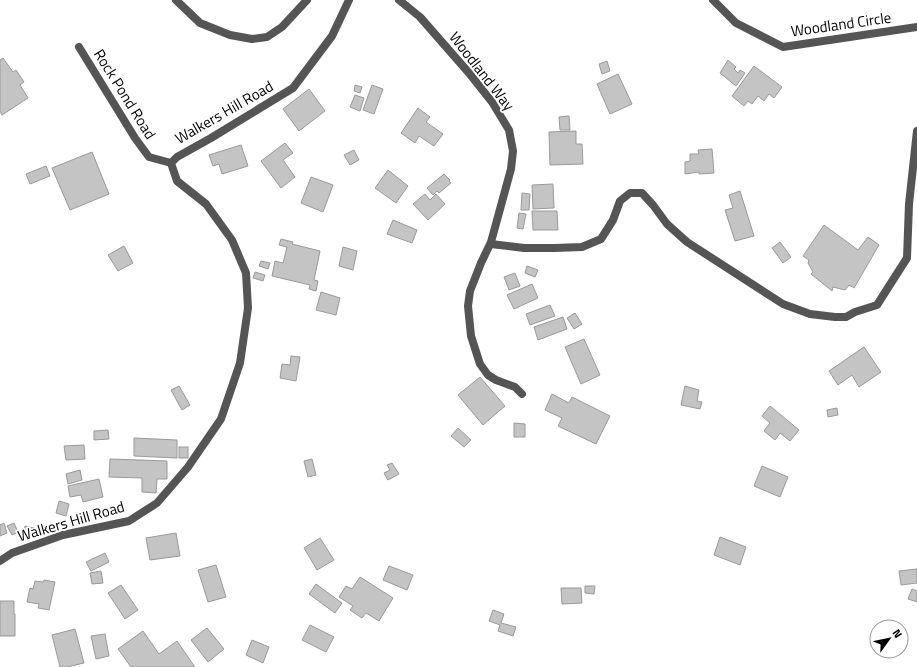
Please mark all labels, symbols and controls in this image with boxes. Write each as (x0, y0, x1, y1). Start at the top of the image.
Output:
street label: Woodland Circle (789, 6, 893, 42)
street label: Woodland Way (444, 27, 520, 115)
street label: Rock Pond Road (88, 44, 162, 144)
street label: Walkers Hill Road (171, 74, 277, 150)
street label: Walkers Hill Road (15, 495, 127, 547)
north arrow (869, 619, 909, 659)
text: N (889, 626, 906, 641)

